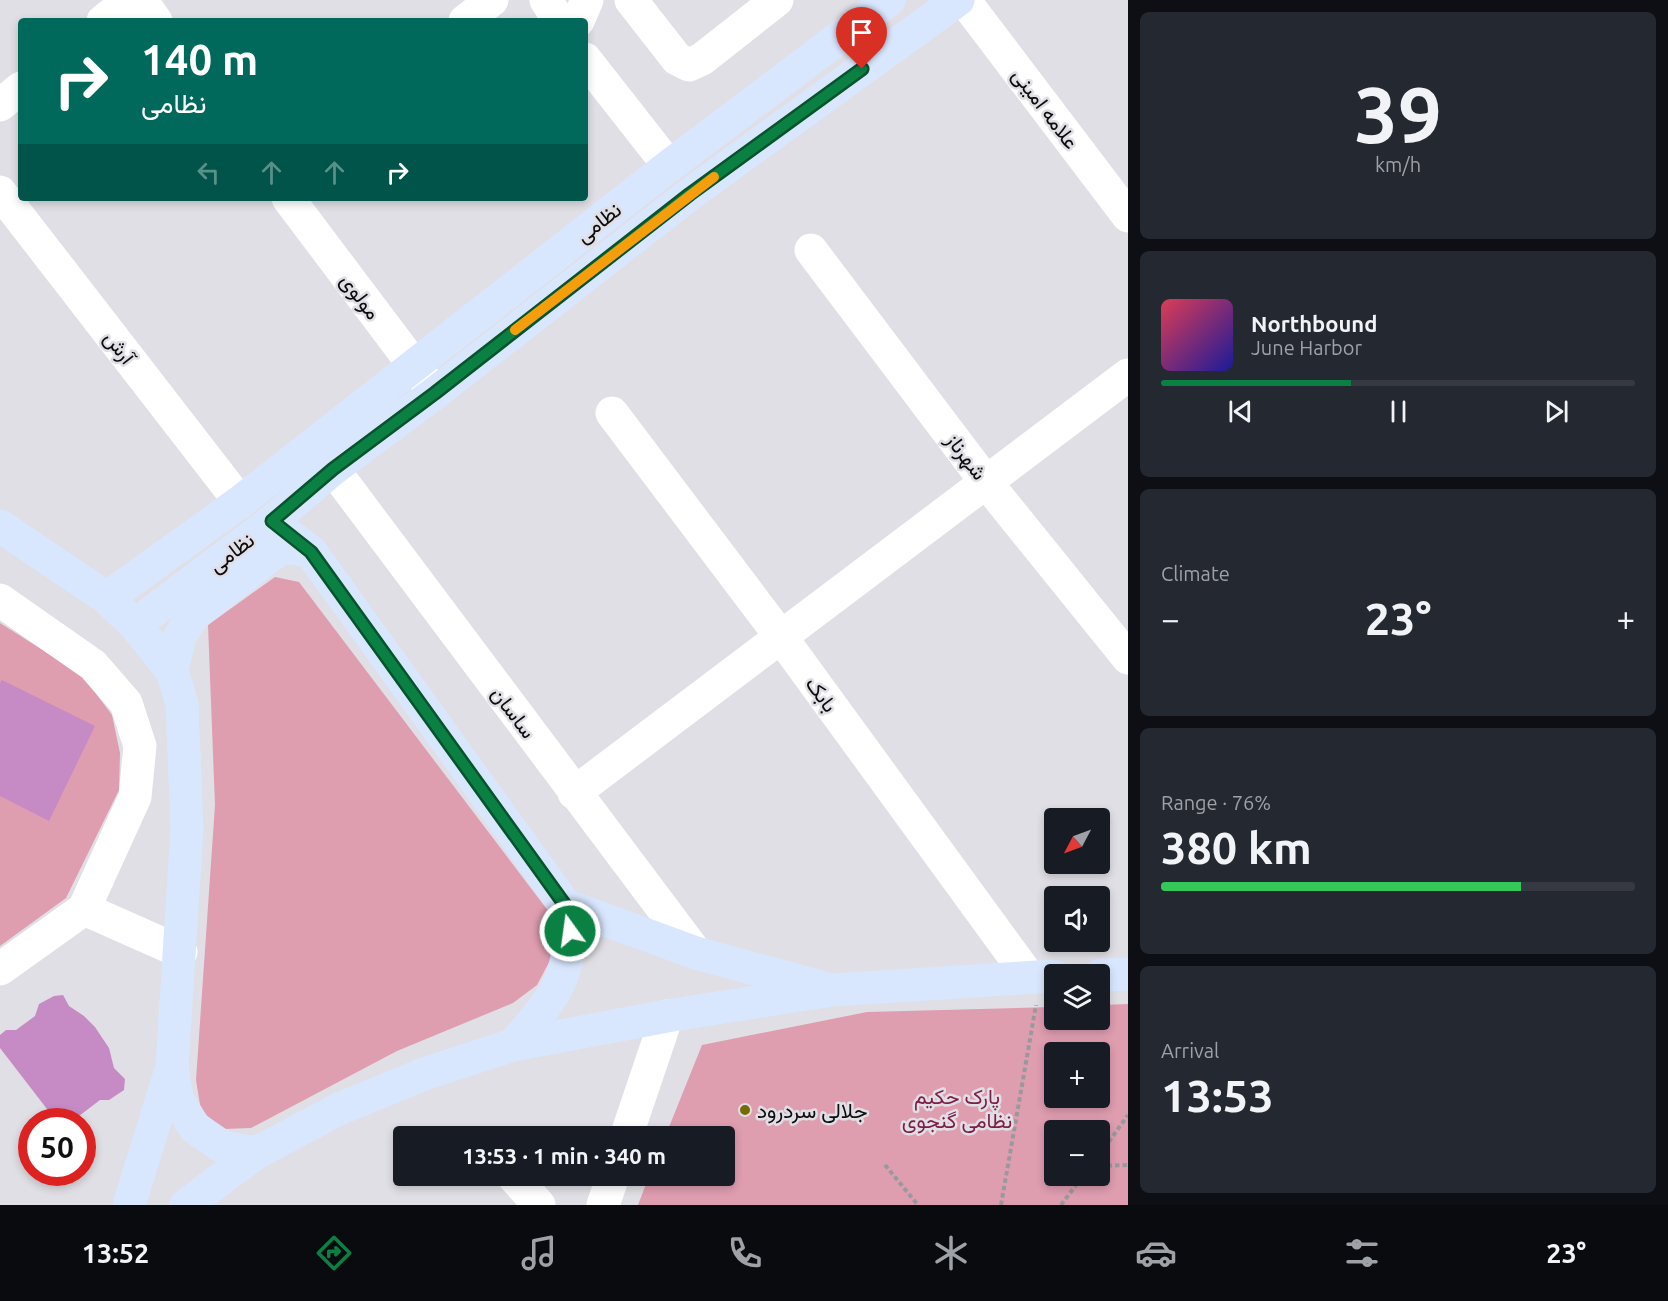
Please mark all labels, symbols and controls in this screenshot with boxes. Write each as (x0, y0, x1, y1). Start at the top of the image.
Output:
pin (836, 7, 887, 69)
icon: arrive (845, 16, 878, 49)
text: 140 m (141, 36, 258, 83)
icon: right (42, 42, 120, 120)
street label: علامه امینی (1007, 63, 1084, 154)
text: 39 (1354, 70, 1442, 158)
text: نظامی (141, 88, 206, 118)
text: km/h (1375, 153, 1421, 176)
icon: left (192, 156, 225, 189)
icon: ahead (255, 156, 288, 189)
icon: ahead (318, 156, 351, 189)
icon: right (381, 156, 414, 189)
street label: نظامی (571, 197, 626, 248)
street label: مولوی (335, 269, 386, 325)
text: Northbound (1251, 311, 1377, 336)
street label: آرش (98, 326, 142, 371)
text: June Harbor (1251, 336, 1362, 359)
icon: previous (1224, 395, 1257, 428)
icon: pause (1382, 395, 1415, 428)
icon: next (1540, 395, 1573, 428)
street label: شهرناز (939, 427, 992, 485)
street label: نظامی (203, 527, 259, 578)
text: Climate (1161, 562, 1230, 585)
text: 23° (1365, 593, 1431, 644)
text: − (1161, 600, 1180, 637)
text: + (1616, 600, 1635, 637)
street label: بابک (800, 672, 843, 717)
street label: ساسان (486, 681, 541, 743)
text: Range · 76% (1161, 791, 1271, 814)
north arrow (1044, 808, 1110, 874)
map controls (1044, 808, 1110, 1186)
text: 380 km (1161, 822, 1312, 873)
button: sound (1044, 886, 1110, 952)
position arrow (538, 899, 602, 963)
button: layers (1044, 964, 1110, 1030)
text: Arrival (1161, 1039, 1219, 1062)
button: + (1044, 1042, 1110, 1108)
text: 13:53 (1161, 1070, 1274, 1121)
park label: پارک حکیم نظامی گنجوی (902, 1084, 1012, 1134)
place label: جلالی سردرود (757, 1098, 868, 1124)
marker: جلالی سردرود (738, 1103, 752, 1117)
speed limit sign: 50 (18, 1108, 96, 1186)
button: − (1044, 1120, 1110, 1186)
text: 13:53 · 1 min · 340 m (462, 1143, 666, 1168)
icon: directions (313, 1232, 355, 1274)
icon: music (518, 1232, 560, 1274)
icon: phone (724, 1232, 766, 1274)
icon: climate (930, 1232, 972, 1274)
icon: car (1135, 1232, 1177, 1274)
icon: filters (1341, 1232, 1383, 1274)
text: 13:52 (82, 1238, 149, 1268)
text: 23° (1546, 1238, 1586, 1268)

